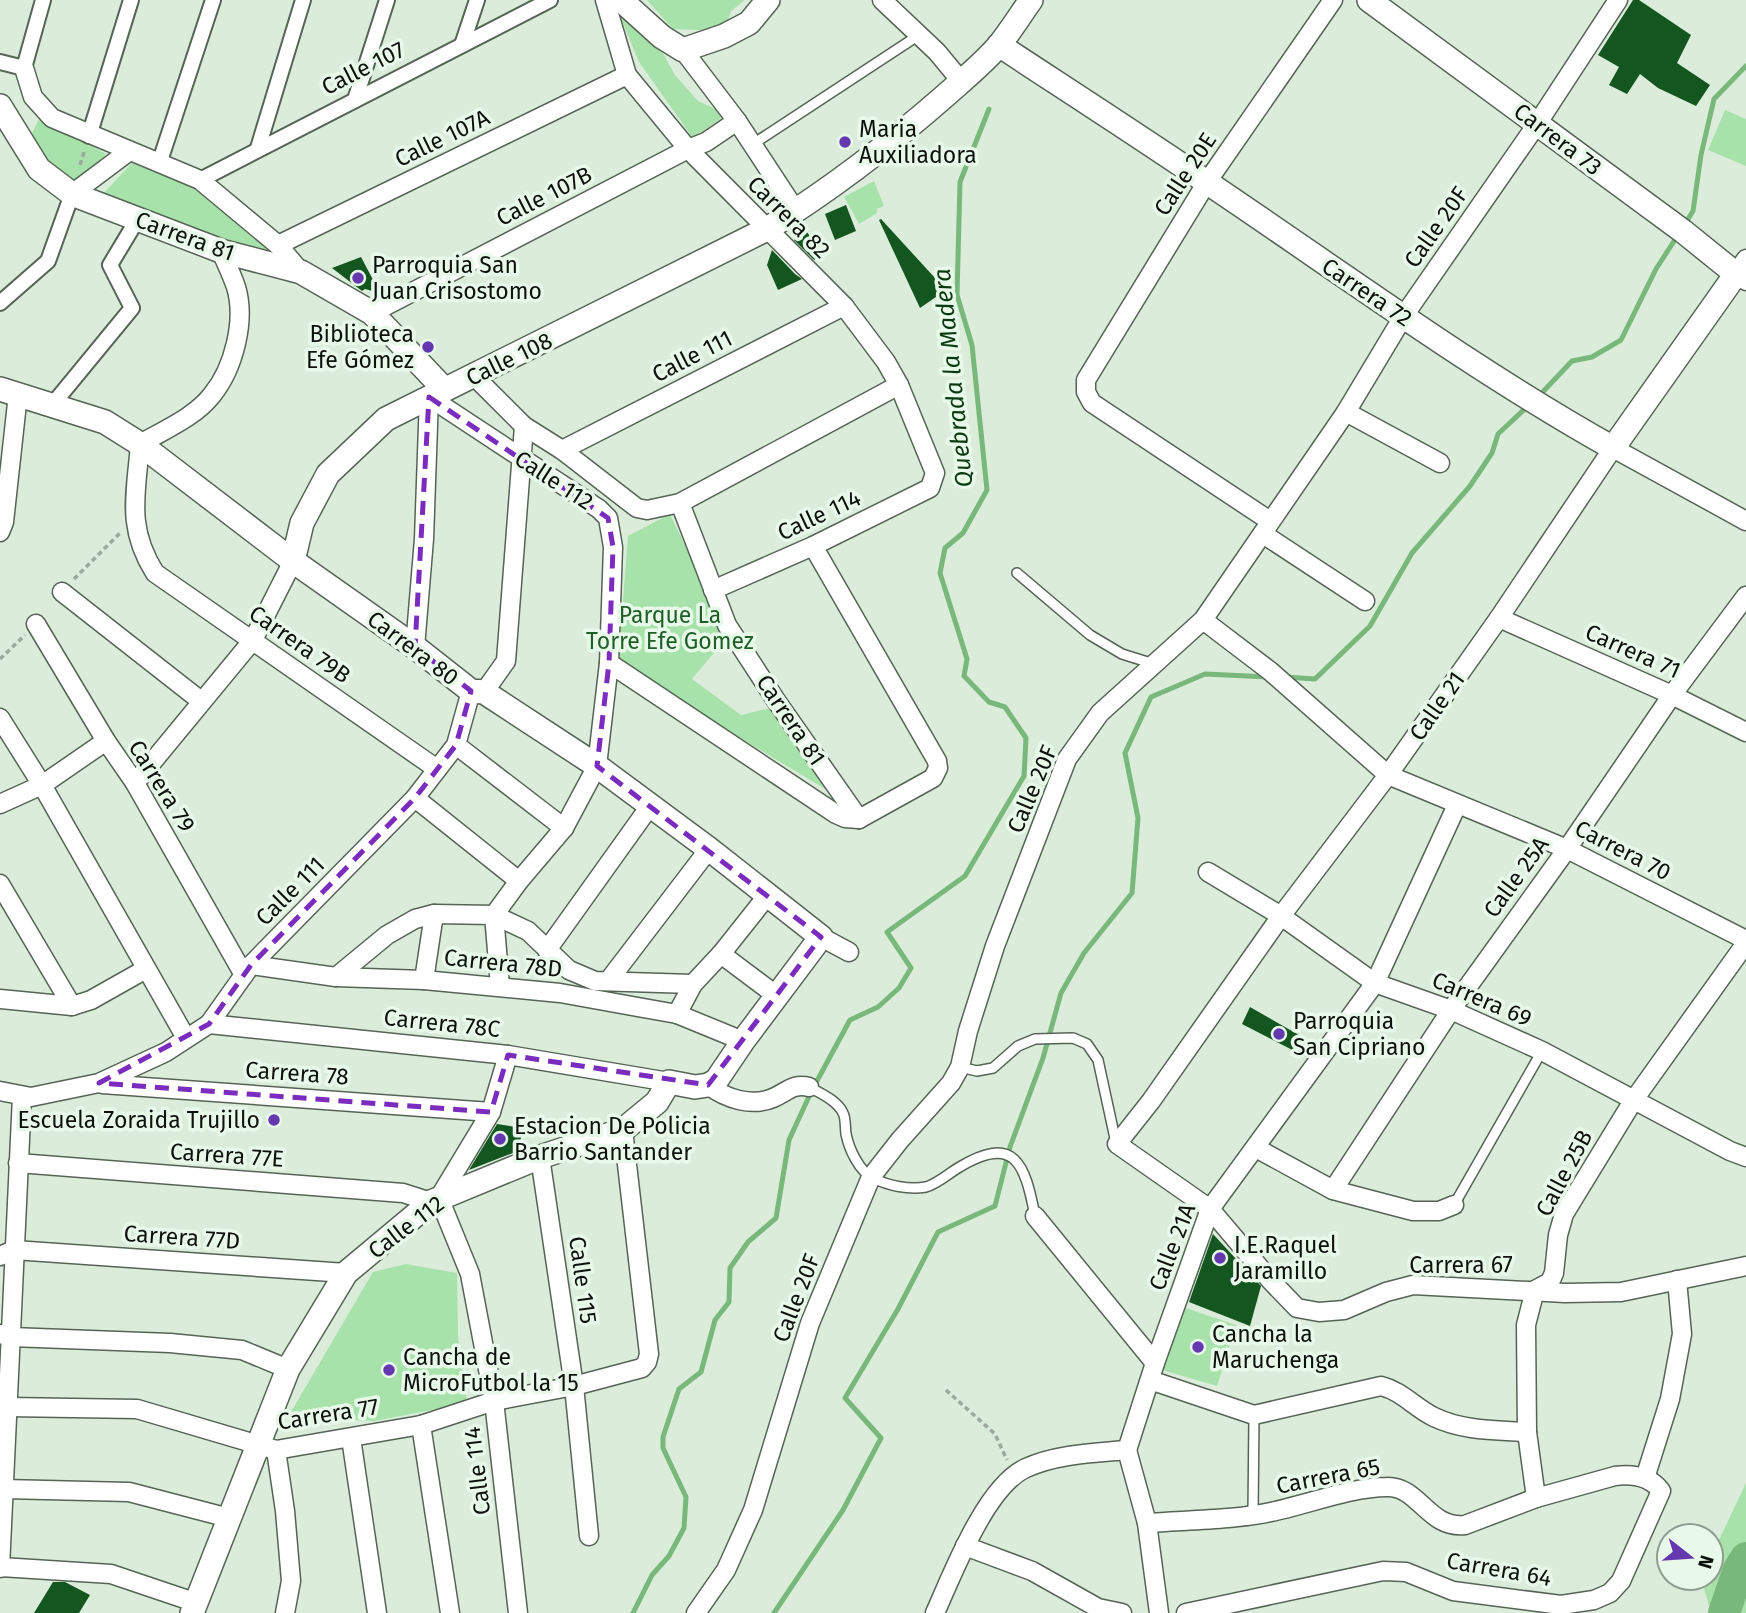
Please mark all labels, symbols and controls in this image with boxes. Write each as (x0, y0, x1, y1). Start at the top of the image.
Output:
street label: Calle 107 (317, 35, 409, 101)
street label: Carrera 73 (1508, 97, 1608, 181)
street label: Calle 107A (390, 103, 495, 173)
place label: Maria Auxiliadora (859, 115, 977, 169)
street label: Calle 20E (1148, 127, 1222, 221)
marker: Maria Auxiliadora (837, 134, 853, 150)
street label: Calle 107B (492, 160, 596, 232)
street label: Carrera 82 (742, 170, 836, 264)
street label: Calle 20F (1398, 181, 1474, 273)
street label: Carrera 81 (132, 205, 238, 267)
place label: Parroquia San Juan Crisostomo (372, 251, 542, 305)
street label: Carrera 72 (1317, 252, 1417, 332)
water label: Quebrada la Madera (928, 267, 978, 489)
marker: Parroquia San Juan Crisostomo (350, 270, 366, 286)
place label: Biblioteca Efe Gómez (306, 320, 414, 374)
street label: Calle 111 (647, 324, 737, 388)
street label: Calle 108 (461, 326, 557, 392)
marker: Biblioteca Efe Gómez (420, 339, 436, 355)
street label: Calle 112 (510, 444, 598, 516)
street label: Calle 114 (773, 484, 865, 546)
street label: Carrera 79B (244, 599, 356, 689)
park label: Parque La Torre Efe Gomez (586, 601, 754, 655)
street label: Carrera 80 (362, 605, 464, 691)
street label: Carrera 71 (1581, 618, 1685, 684)
street label: Calle 21 (1403, 666, 1471, 746)
street label: Carrera 81 (750, 669, 832, 771)
street label: Carrera 79 (123, 735, 201, 837)
street label: Calle 20F (1001, 741, 1063, 837)
street label: Carrera 70 (1570, 814, 1676, 886)
street label: Calle 25A (1477, 830, 1555, 923)
street label: Calle 111 (250, 851, 330, 931)
street label: Carrera 78D (443, 943, 563, 983)
street label: Carrera 69 (1428, 966, 1536, 1032)
street label: Carrera 78C (382, 1003, 502, 1043)
place label: Parroquia San Cipriano (1293, 1007, 1425, 1061)
marker: Parroquia San Cipriano (1271, 1026, 1287, 1042)
street label: Carrera 78 (244, 1055, 350, 1091)
place label: Escuela Zoraida Trujillo (18, 1106, 260, 1134)
marker: Escuela Zoraida Trujillo (266, 1112, 282, 1128)
place label: Estacion De Policia Barrio Santander (514, 1112, 711, 1166)
street label: Calle 25B (1530, 1125, 1598, 1221)
marker: Estacion De Policia Barrio Santander (492, 1131, 508, 1147)
street label: Carrera 77E (169, 1137, 285, 1173)
street label: Calle 112 (362, 1189, 450, 1265)
street label: Calle 21A (1143, 1199, 1202, 1294)
street label: Carrera 77D (123, 1219, 241, 1255)
place label: I.E.Raquel Jaramillo (1234, 1231, 1337, 1285)
street label: Calle 115 (563, 1234, 603, 1326)
street label: Calle 20F (766, 1250, 826, 1346)
marker: I.E.Raquel Jaramillo (1212, 1250, 1228, 1266)
street label: Carrera 67 (1409, 1251, 1513, 1279)
place label: Cancha la Maruchenga (1212, 1320, 1339, 1374)
marker: Cancha la Maruchenga (1190, 1339, 1206, 1355)
place label: Cancha de MicroFutbol la 15 (403, 1343, 579, 1397)
marker: Cancha de MicroFutbol la 15 (381, 1362, 397, 1378)
street label: Carrera 77 (275, 1392, 381, 1436)
street label: Calle 114 (458, 1425, 496, 1517)
street label: Carrera 65 (1274, 1452, 1382, 1500)
north arrow (1655, 1522, 1725, 1592)
street label: Carrera 64 (1444, 1546, 1554, 1592)
text: N (1693, 1552, 1719, 1571)

